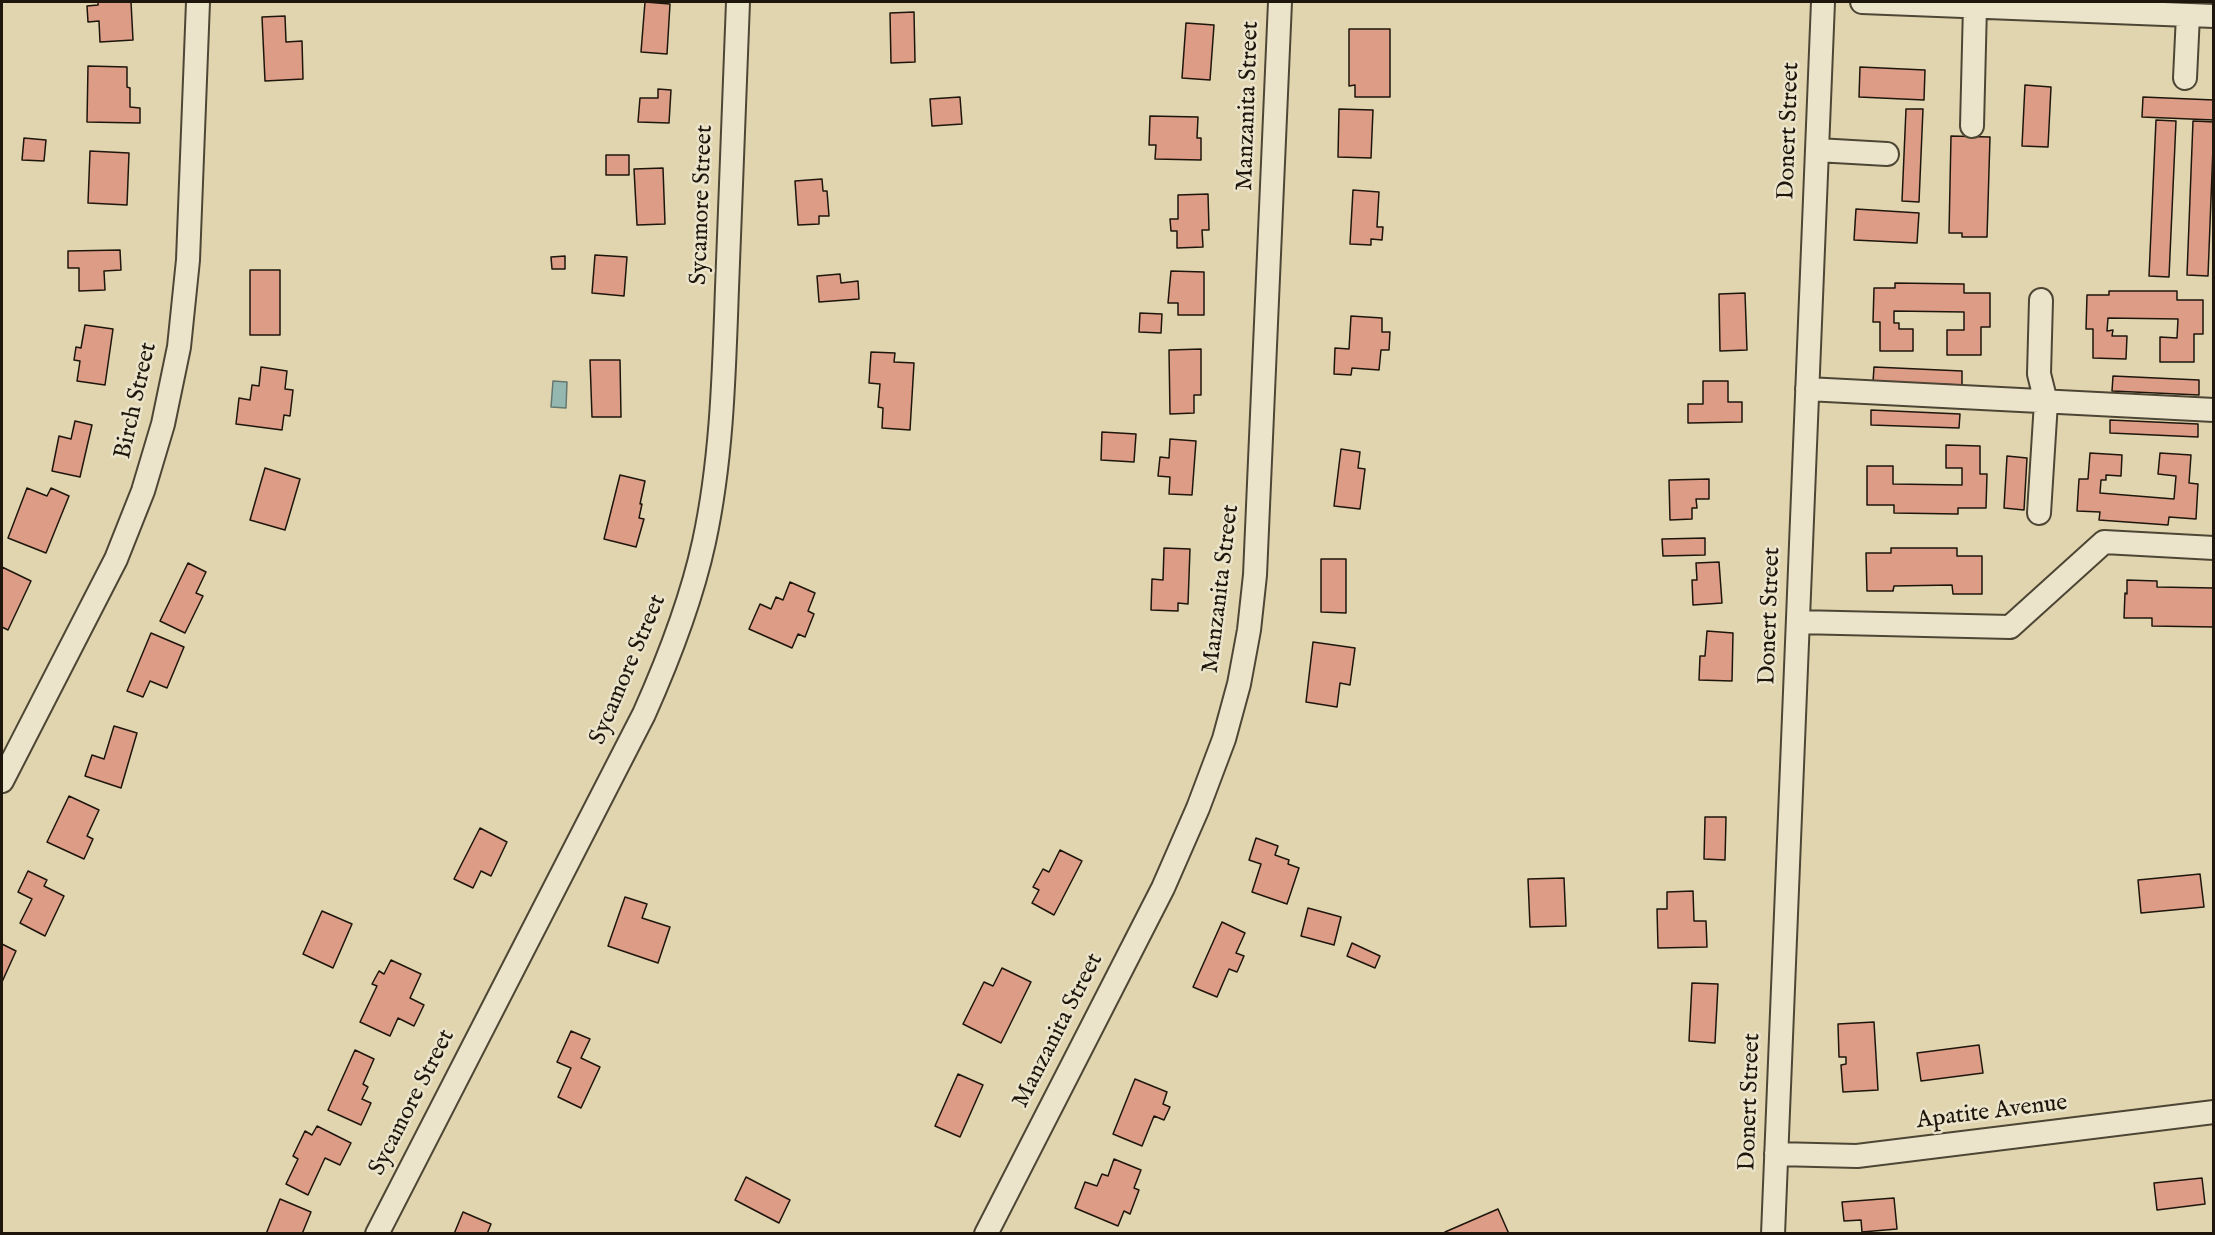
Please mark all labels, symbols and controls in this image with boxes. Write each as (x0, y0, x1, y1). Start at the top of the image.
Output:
street label: Manzanita Street (1232, 21, 1266, 191)
street label: Donert Street (1773, 62, 1807, 200)
street label: Sycamore Street (686, 124, 720, 286)
street label: Birch Street (110, 340, 164, 462)
street label: Manzanita Street (1197, 503, 1247, 675)
street label: Donert Street (1754, 547, 1788, 685)
street label: Sycamore Street (584, 591, 674, 749)
street label: Manzanita Street (1008, 949, 1110, 1113)
street label: Sycamore Street (364, 1025, 462, 1181)
street label: Donert Street (1734, 1033, 1768, 1171)
street label: Apatite Avenue (1915, 1089, 2069, 1137)

